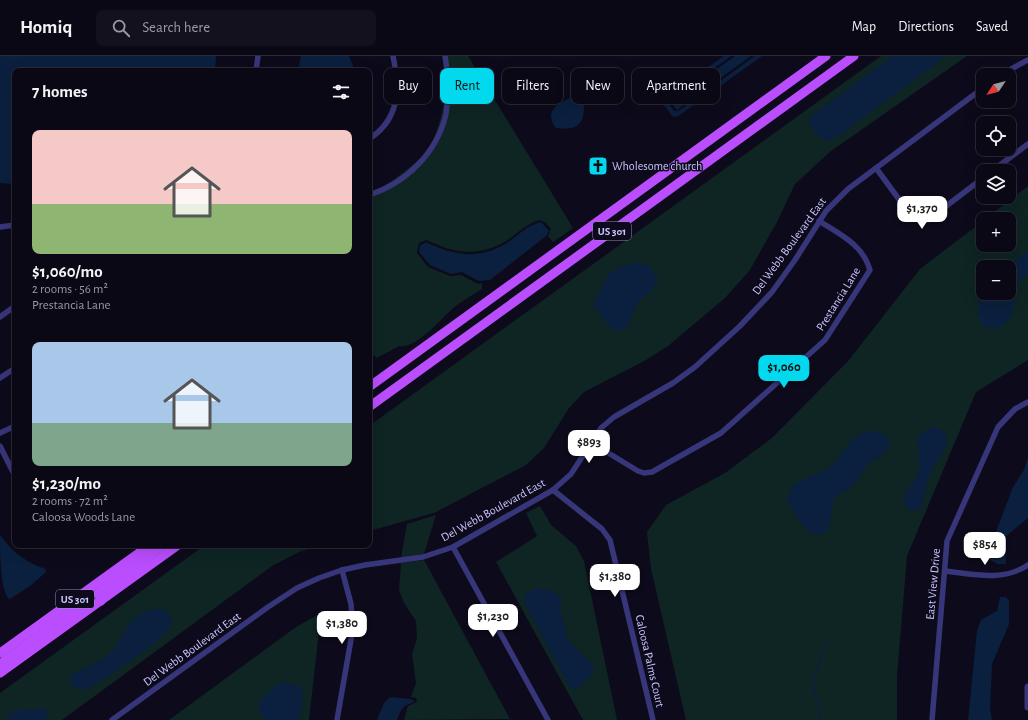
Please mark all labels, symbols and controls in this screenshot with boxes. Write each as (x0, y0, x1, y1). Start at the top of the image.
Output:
search box (96, 10, 376, 46)
icon: search (110, 17, 132, 39)
text: Homiq (20, 18, 72, 37)
text: Search here (142, 20, 210, 35)
text: Map (852, 20, 876, 34)
text: Directions (898, 20, 954, 34)
text: Saved (976, 20, 1008, 34)
chip: Buy (384, 68, 432, 104)
chip: Rent (440, 68, 494, 104)
chip: Filters (502, 68, 563, 104)
chip: New (571, 68, 624, 104)
chip: Apartment (632, 68, 720, 104)
north arrow (976, 68, 1016, 108)
map controls (976, 68, 1016, 300)
icon: filters (330, 81, 352, 103)
text: 7 homes (32, 83, 88, 100)
button: locate (976, 116, 1016, 156)
church icon: Wholesome church (587, 155, 609, 177)
icon: home (156, 156, 228, 228)
place label: Wholesome church (612, 160, 702, 172)
button: layers (976, 164, 1016, 204)
street label: Del Webb Boulevard East (750, 195, 828, 297)
pin: $1,370 (889, 196, 955, 230)
text: $1,370 (906, 202, 938, 215)
button: + (976, 212, 1016, 252)
road number: US 301 (593, 222, 631, 240)
button: − (976, 260, 1016, 300)
text: $1,060/mo (32, 263, 103, 280)
street label: Prestancia Lane (814, 265, 862, 333)
text: 2 rooms · 56 m² (32, 283, 108, 296)
text: Prestancia Lane (32, 299, 111, 312)
pin: $1,060 (751, 355, 817, 389)
text: $1,060 (767, 361, 801, 374)
icon: home (156, 368, 228, 440)
pin: $893 (565, 430, 613, 464)
text: $893 (577, 436, 601, 449)
text: $1,230/mo (32, 475, 101, 492)
street label: Del Webb Boulevard East (439, 476, 547, 544)
text: 2 rooms · 72 m² (32, 495, 108, 508)
text: Caloosa Woods Lane (32, 511, 135, 524)
pin: $854 (961, 532, 1009, 566)
text: $854 (973, 538, 997, 551)
street label: East View Drive (924, 548, 942, 620)
pin: $1,380 (582, 564, 648, 598)
text: $1,380 (599, 570, 631, 583)
road number: US 301 (56, 590, 94, 608)
pin: $1,230 (460, 604, 526, 638)
street label: Del Webb Boulevard East (141, 610, 243, 688)
text: $1,230 (477, 610, 509, 623)
pin: $1,380 (309, 611, 375, 645)
street label: Caloosa Palms Court (634, 614, 667, 709)
text: $1,380 (326, 617, 358, 630)

